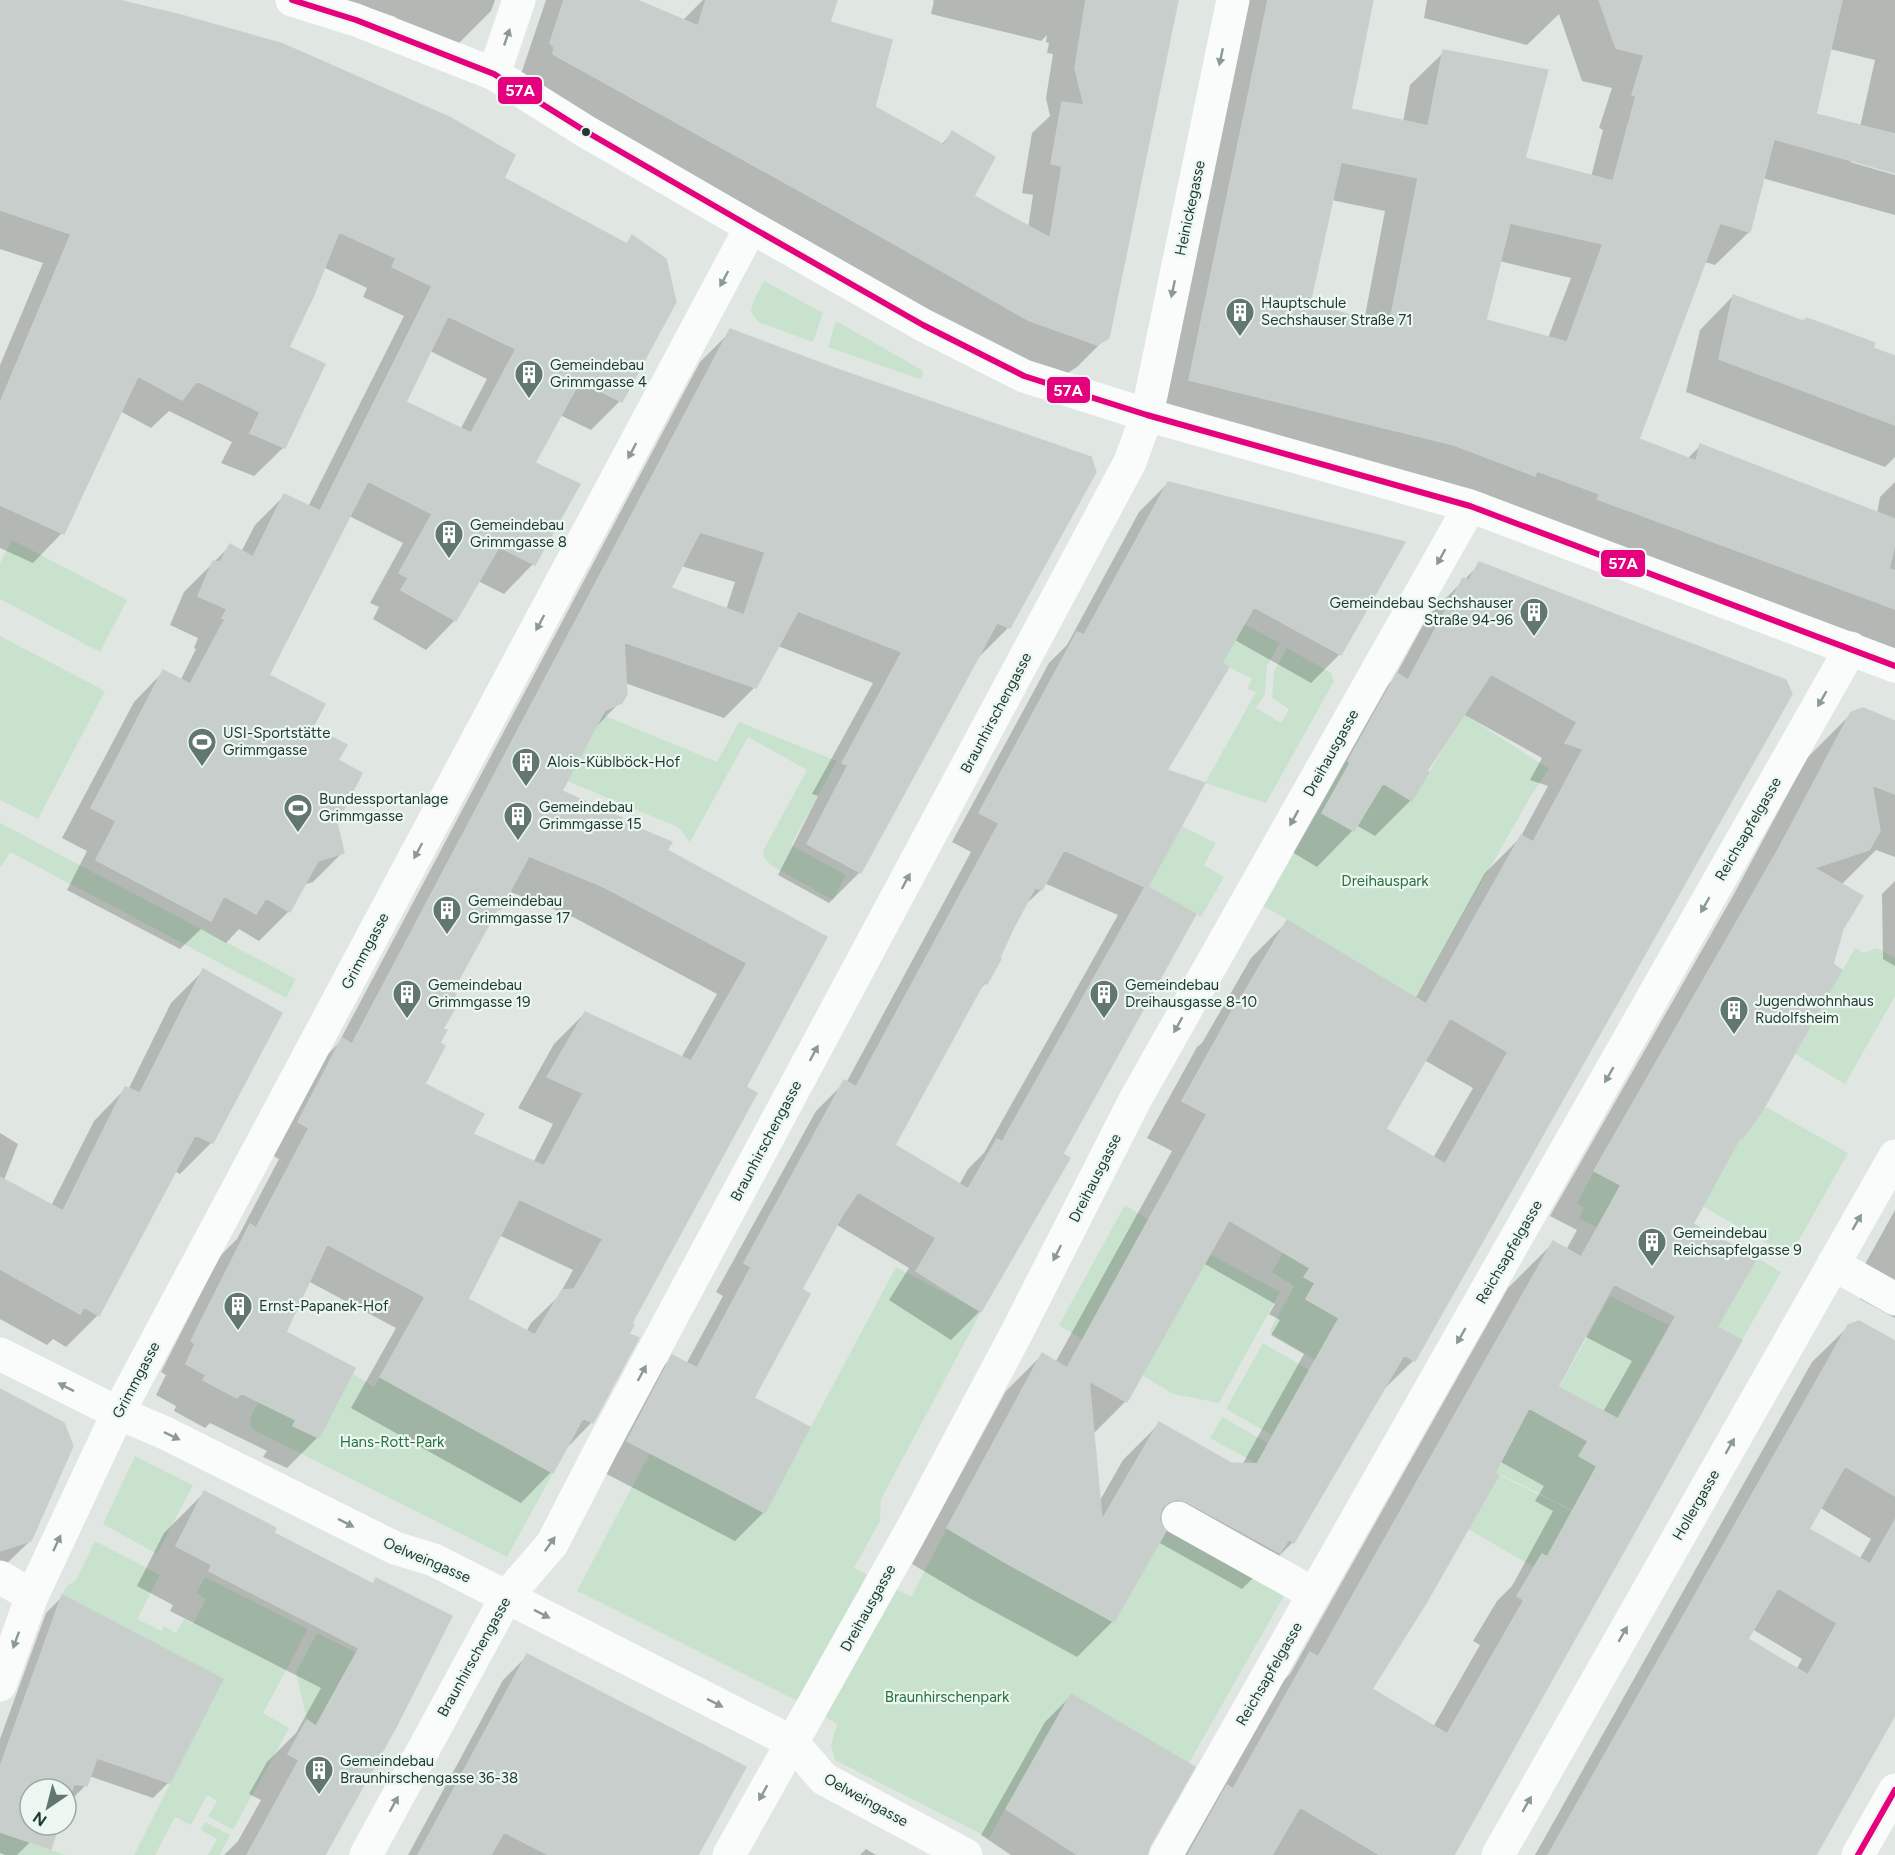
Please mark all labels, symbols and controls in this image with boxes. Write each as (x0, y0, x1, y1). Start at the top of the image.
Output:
one-way arrow (502, 28, 512, 46)
one-way arrow (1216, 48, 1225, 67)
line badge: 57A (497, 76, 543, 105)
text: 57A (505, 81, 535, 100)
unlabelled marker (580, 126, 592, 138)
street label: Heinickegasse (1171, 159, 1209, 257)
one-way arrow (719, 271, 729, 288)
one-way arrow (1168, 280, 1177, 299)
place label: Hauptschule Sechshauser Straße 71 (1261, 294, 1412, 329)
building icon: Hauptschule Sechshauser Straße 71 (1224, 296, 1256, 338)
place label: Gemeindebau Grimmgasse 4 (550, 356, 647, 391)
building icon: Gemeindebau Grimmgasse 4 (513, 358, 545, 400)
line badge: 57A (1046, 376, 1091, 404)
text: 57A (1053, 381, 1083, 400)
one-way arrow (627, 443, 637, 460)
place label: Gemeindebau Grimmgasse 8 (470, 516, 567, 551)
building icon: Gemeindebau Grimmgasse 8 (433, 518, 465, 560)
one-way arrow (1436, 549, 1447, 565)
line badge: 57A (1600, 549, 1646, 578)
text: 57A (1608, 554, 1638, 573)
place label: Gemeindebau Sechshauser Straße 94-96 (1330, 594, 1514, 629)
building icon: Gemeindebau Sechshauser Straße 94-96 (1518, 596, 1550, 638)
one-way arrow (535, 615, 545, 632)
street label: Braunhirschengasse (957, 650, 1035, 776)
one-way arrow (1817, 691, 1827, 708)
street label: Dreihausgasse (1300, 706, 1362, 800)
place label: USI-Sportstätte Grimmgasse (223, 724, 330, 759)
sports icon: USI-Sportstätte Grimmgasse (186, 726, 218, 768)
building icon: Alois-Küblböck-Hof (510, 746, 542, 788)
place label: Alois-Küblböck-Hof (547, 753, 681, 771)
street label: Reichsapfelgasse (1711, 774, 1785, 884)
place label: Bundessportanlage Grimmgasse (319, 790, 448, 825)
sports icon: Bundessportanlage Grimmgasse (282, 792, 314, 834)
place label: Gemeindebau Grimmgasse 15 (539, 798, 642, 833)
building icon: Gemeindebau Grimmgasse 15 (502, 800, 534, 842)
one-way arrow (1289, 810, 1299, 827)
one-way arrow (413, 842, 423, 859)
one-way arrow (901, 872, 911, 889)
park label: Dreihauspark (1341, 872, 1429, 890)
place label: Gemeindebau Grimmgasse 17 (468, 892, 570, 927)
building icon: Gemeindebau Grimmgasse 17 (431, 894, 463, 936)
one-way arrow (1700, 897, 1711, 913)
street label: Grimmgasse (337, 910, 393, 992)
place label: Gemeindebau Grimmgasse 19 (428, 976, 531, 1011)
place label: Gemeindebau Dreihausgasse 8-10 (1125, 976, 1257, 1011)
building icon: Gemeindebau Grimmgasse 19 (391, 978, 423, 1020)
building icon: Gemeindebau Dreihausgasse 8-10 (1088, 978, 1120, 1020)
place label: Jugendwohnhaus Rudolfsheim (1755, 992, 1874, 1027)
building icon: Jugendwohnhaus Rudolfsheim (1718, 994, 1750, 1036)
one-way arrow (1173, 1017, 1183, 1034)
one-way arrow (809, 1044, 819, 1061)
one-way arrow (1604, 1066, 1614, 1083)
street label: Braunhirschengasse (727, 1078, 805, 1204)
street label: Dreihausgasse (1065, 1131, 1125, 1225)
street label: Reichsapfelgasse (1472, 1197, 1546, 1307)
one-way arrow (1852, 1213, 1862, 1230)
place label: Gemeindebau Reichsapfelgasse 9 (1673, 1224, 1802, 1259)
building icon: Gemeindebau Reichsapfelgasse 9 (1636, 1226, 1668, 1268)
one-way arrow (1053, 1244, 1063, 1262)
building icon: Ernst-Papanek-Hof (222, 1290, 254, 1332)
place label: Ernst-Papanek-Hof (259, 1297, 389, 1315)
one-way arrow (1456, 1327, 1466, 1344)
street label: Grimmgasse (108, 1339, 164, 1421)
one-way arrow (637, 1364, 647, 1381)
one-way arrow (57, 1382, 74, 1392)
one-way arrow (163, 1432, 180, 1441)
park label: Hans-Rott-Park (340, 1433, 445, 1451)
one-way arrow (1724, 1438, 1734, 1455)
street label: Hollergasse (1669, 1467, 1723, 1543)
one-way arrow (338, 1519, 355, 1528)
street label: Oelweingasse (381, 1533, 473, 1587)
one-way arrow (53, 1534, 62, 1551)
one-way arrow (544, 1537, 556, 1553)
street label: Dreihausgasse (837, 1561, 899, 1655)
street label: Braunhirschengasse (434, 1594, 514, 1720)
one-way arrow (533, 1608, 551, 1618)
street label: Reichsapfelgasse (1232, 1619, 1306, 1729)
one-way arrow (1618, 1626, 1628, 1643)
one-way arrow (11, 1631, 21, 1649)
park label: Braunhirschenpark (885, 1688, 1010, 1706)
one-way arrow (707, 1698, 724, 1707)
place label: Gemeindebau Braunhirschengasse 36-38 (340, 1752, 518, 1787)
building icon: Gemeindebau Braunhirschengasse 36-38 (303, 1754, 335, 1796)
street label: Oelweingasse (821, 1769, 911, 1831)
north arrow (18, 1777, 78, 1837)
one-way arrow (758, 1785, 769, 1801)
one-way arrow (389, 1795, 399, 1812)
one-way arrow (1522, 1795, 1532, 1812)
text: N (29, 1808, 50, 1830)

